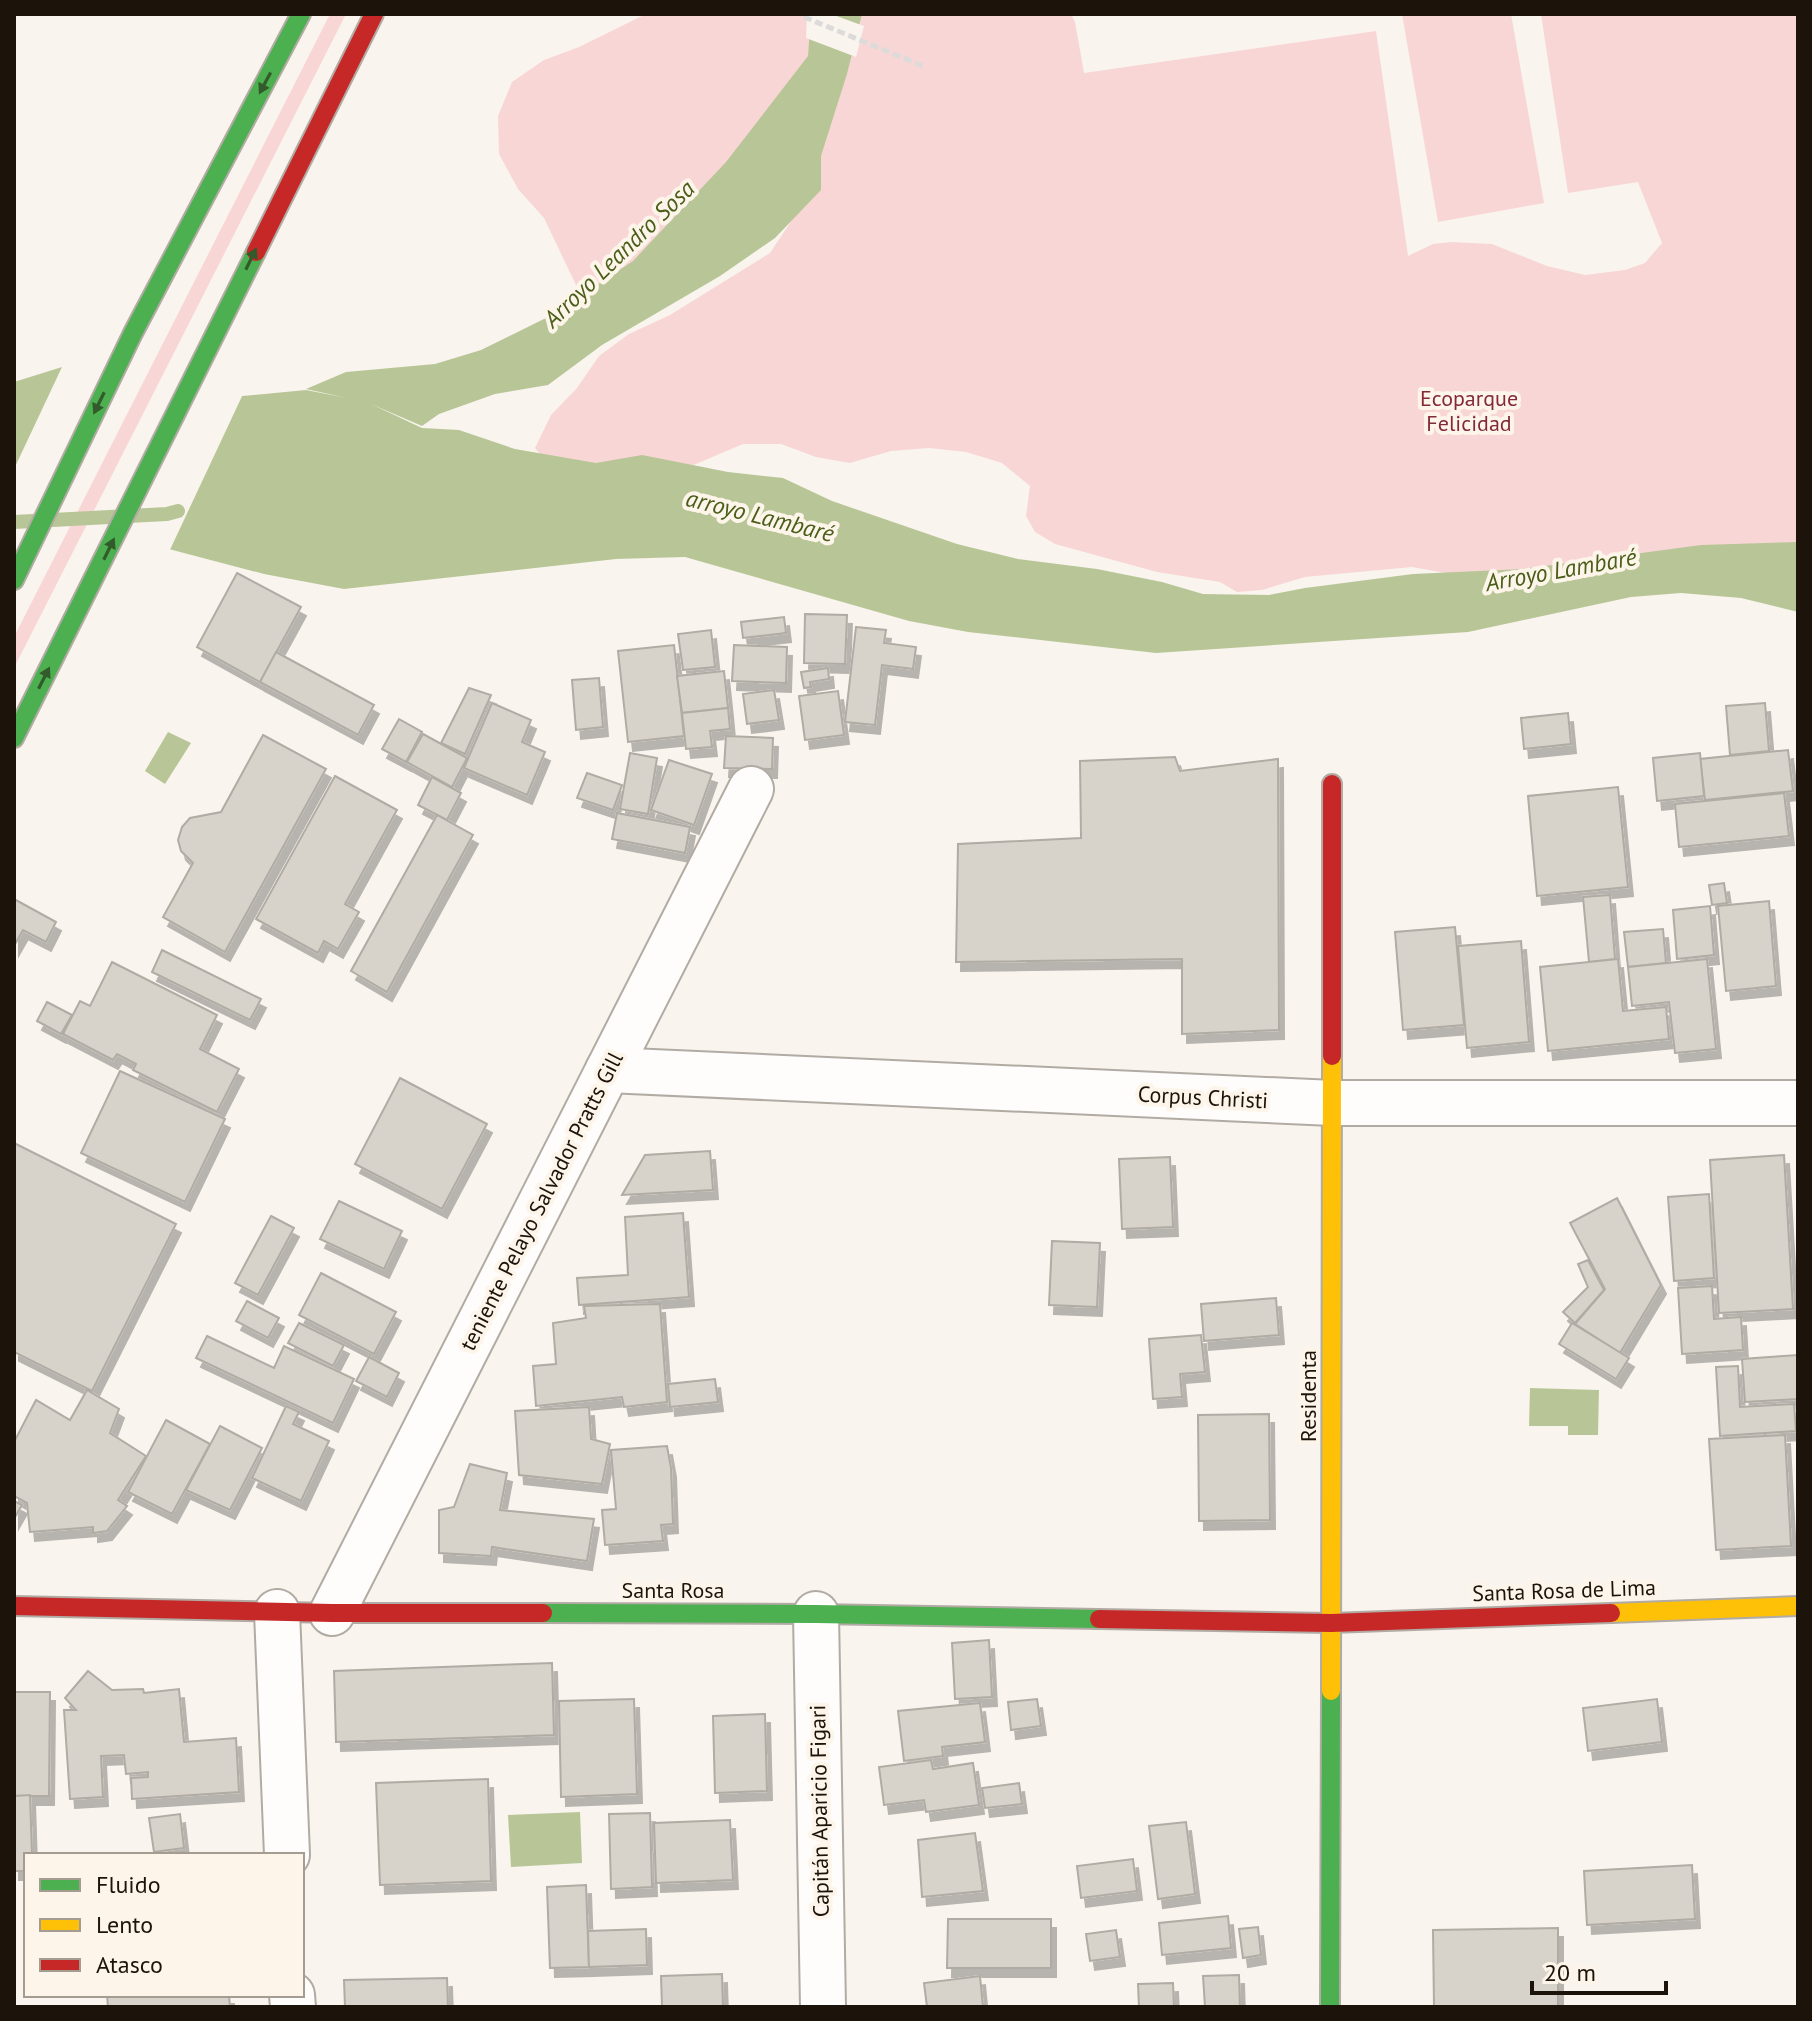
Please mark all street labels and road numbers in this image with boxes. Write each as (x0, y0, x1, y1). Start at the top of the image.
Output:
street label: teniente Pelayo Salvador Pratts Gill (453, 1047, 629, 1355)
street label: Corpus Christi (1137, 1080, 1269, 1114)
street label: Residenta (1294, 1350, 1322, 1442)
street label: Santa Rosa de Lima (1472, 1573, 1656, 1607)
street label: Santa Rosa (622, 1576, 724, 1604)
street label: Capitán Aparicio Figari (803, 1705, 835, 1917)

